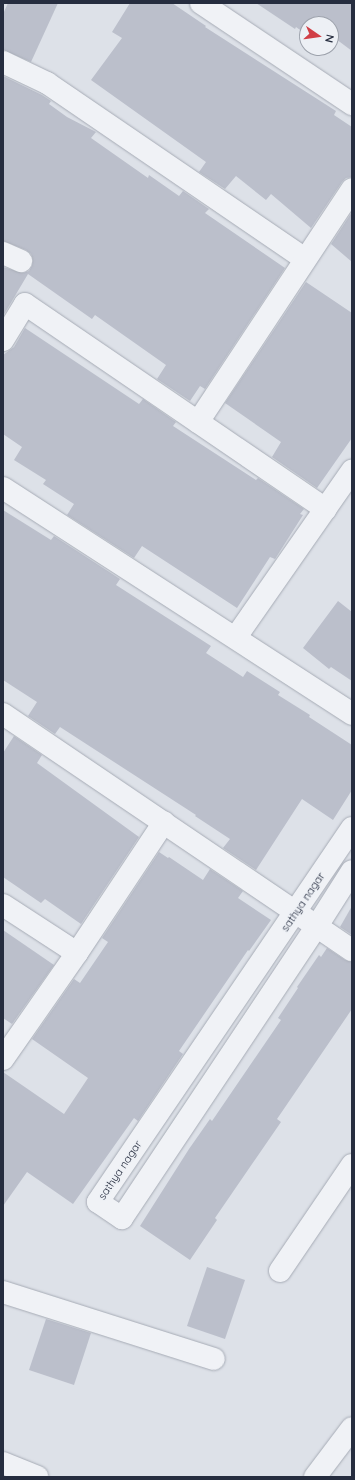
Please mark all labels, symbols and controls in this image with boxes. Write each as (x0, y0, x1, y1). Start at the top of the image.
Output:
north arrow (299, 16, 339, 56)
text: N (322, 33, 337, 44)
street label: sathya nagar (278, 870, 328, 934)
street label: sathya nagar (95, 1138, 145, 1202)

